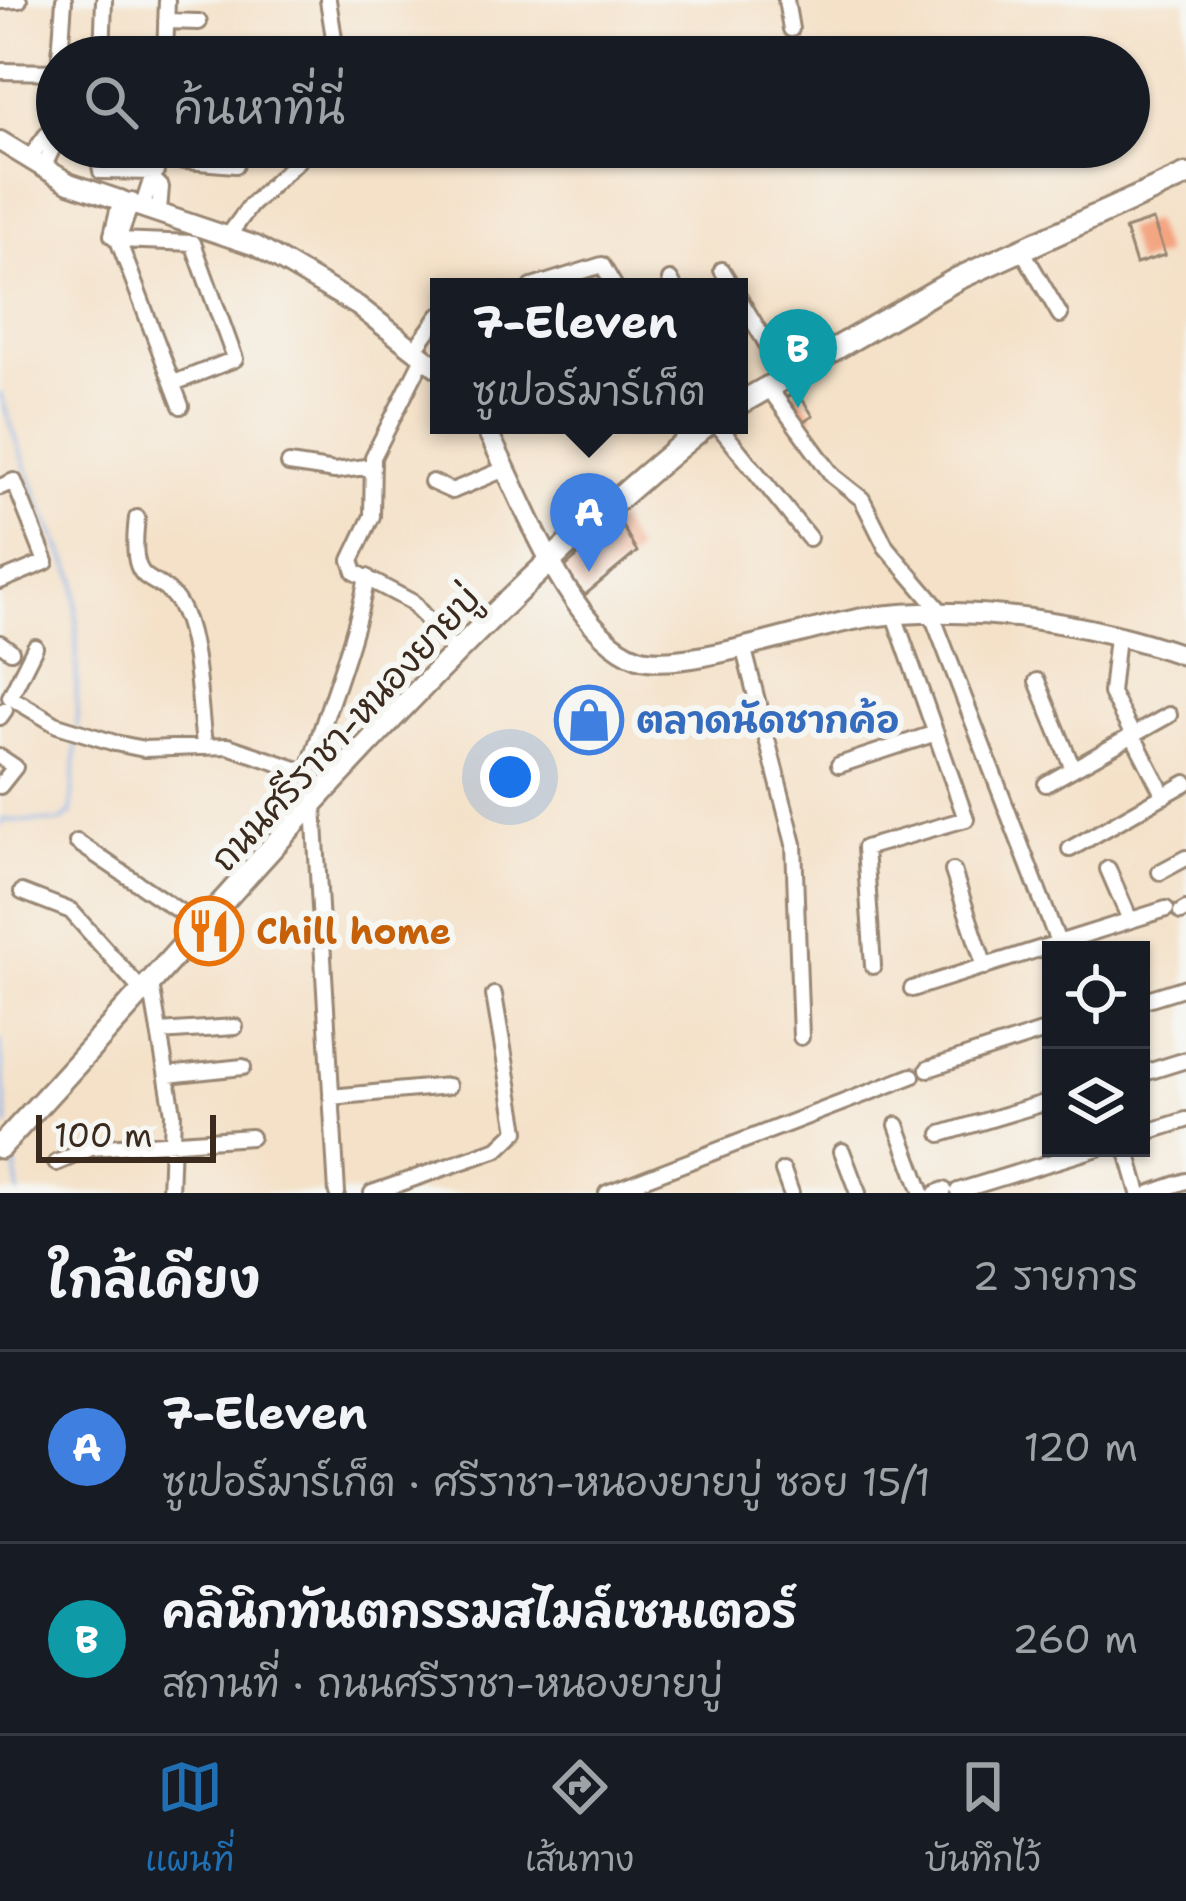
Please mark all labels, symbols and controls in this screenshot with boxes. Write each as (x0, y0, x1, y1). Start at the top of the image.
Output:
search box (36, 36, 1150, 168)
icon: search (78, 69, 144, 135)
text: ค้นหาที่นี่ (174, 78, 345, 138)
popup (430, 278, 748, 434)
text: 7-Eleven (472, 292, 678, 352)
pin: B (759, 309, 837, 408)
text: ซูเปอร์มาร์เก็ต (472, 365, 706, 417)
pin: A (550, 473, 628, 572)
street label: ถนนศรีราชา-หนองยายบู่ (200, 575, 492, 883)
shop icon: ตลาดนัดชากค้อ (554, 685, 624, 755)
place label: ตลาดนัดชากค้อ (636, 696, 899, 745)
your location (480, 747, 540, 807)
restaurant icon: Chill home (174, 896, 244, 966)
place label: Chill home (256, 907, 451, 956)
map controls (1042, 941, 1150, 1157)
button: locate (1042, 941, 1150, 1049)
button: layers (1042, 1049, 1150, 1157)
scale bar (36, 1109, 216, 1162)
text: 100 m (54, 1113, 153, 1158)
text: ใกล้เคียง (48, 1245, 260, 1313)
text: 2 รายการ (972, 1250, 1138, 1302)
text: 7-Eleven (162, 1383, 367, 1443)
text: A (72, 1421, 102, 1473)
text: 120 m (1023, 1421, 1138, 1473)
text: ซูเปอร์มาร์เก็ต · ศรีราชา-หนองยายบู่ ซอย 15/1 (162, 1456, 931, 1508)
text: คลินิกทันตกรรมสไมล์เซนเตอร์ (162, 1581, 798, 1641)
text: B (75, 1613, 99, 1665)
text: 260 m (1012, 1613, 1138, 1665)
text: สถานที่ · ถนนศรีราชา-หนองยายบู่ (162, 1657, 723, 1709)
tab: แผนที่ (145, 1754, 234, 1884)
tab: เส้นทาง (525, 1754, 634, 1884)
tab: บันทึกไว้ (925, 1754, 1041, 1884)

